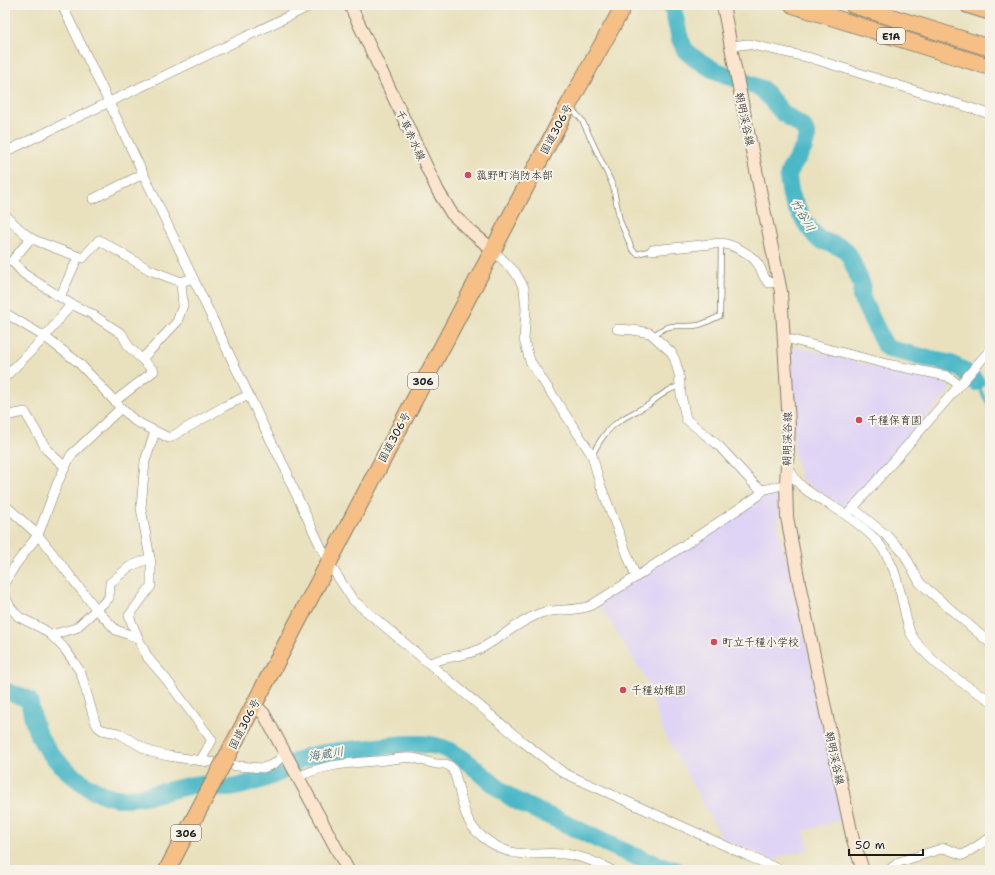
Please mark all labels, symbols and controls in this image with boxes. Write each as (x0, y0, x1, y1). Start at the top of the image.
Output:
road number: E1A (877, 28, 905, 44)
street label: 朝明渓谷線 (731, 91, 758, 148)
street label: 国道306号 (537, 101, 576, 157)
street label: 千草赤水線 (392, 107, 429, 163)
place label: 菰野町消防本部 (476, 168, 553, 183)
marker: 菰野町消防本部 (463, 170, 473, 180)
water label: 竹谷川 (787, 195, 819, 235)
road number: 306 (408, 373, 438, 389)
street label: 国道306号 (375, 409, 414, 465)
street label: 朝明渓谷線 (780, 411, 795, 467)
place label: 千種保育園 (867, 413, 922, 428)
marker: 千種保育園 (854, 415, 864, 425)
place label: 町立千種小学校 (722, 635, 799, 650)
marker: 町立千種小学校 (709, 637, 719, 647)
place label: 千種幼稚園 (631, 683, 686, 698)
marker: 千種幼稚園 (618, 685, 628, 695)
street label: 国道306号 (225, 696, 264, 752)
street label: 朝明渓谷線 (821, 730, 848, 787)
water label: 海蔵川 (307, 743, 345, 765)
road number: 306 (171, 825, 201, 841)
scale bar (849, 831, 923, 857)
text: 50 m (855, 837, 885, 853)

